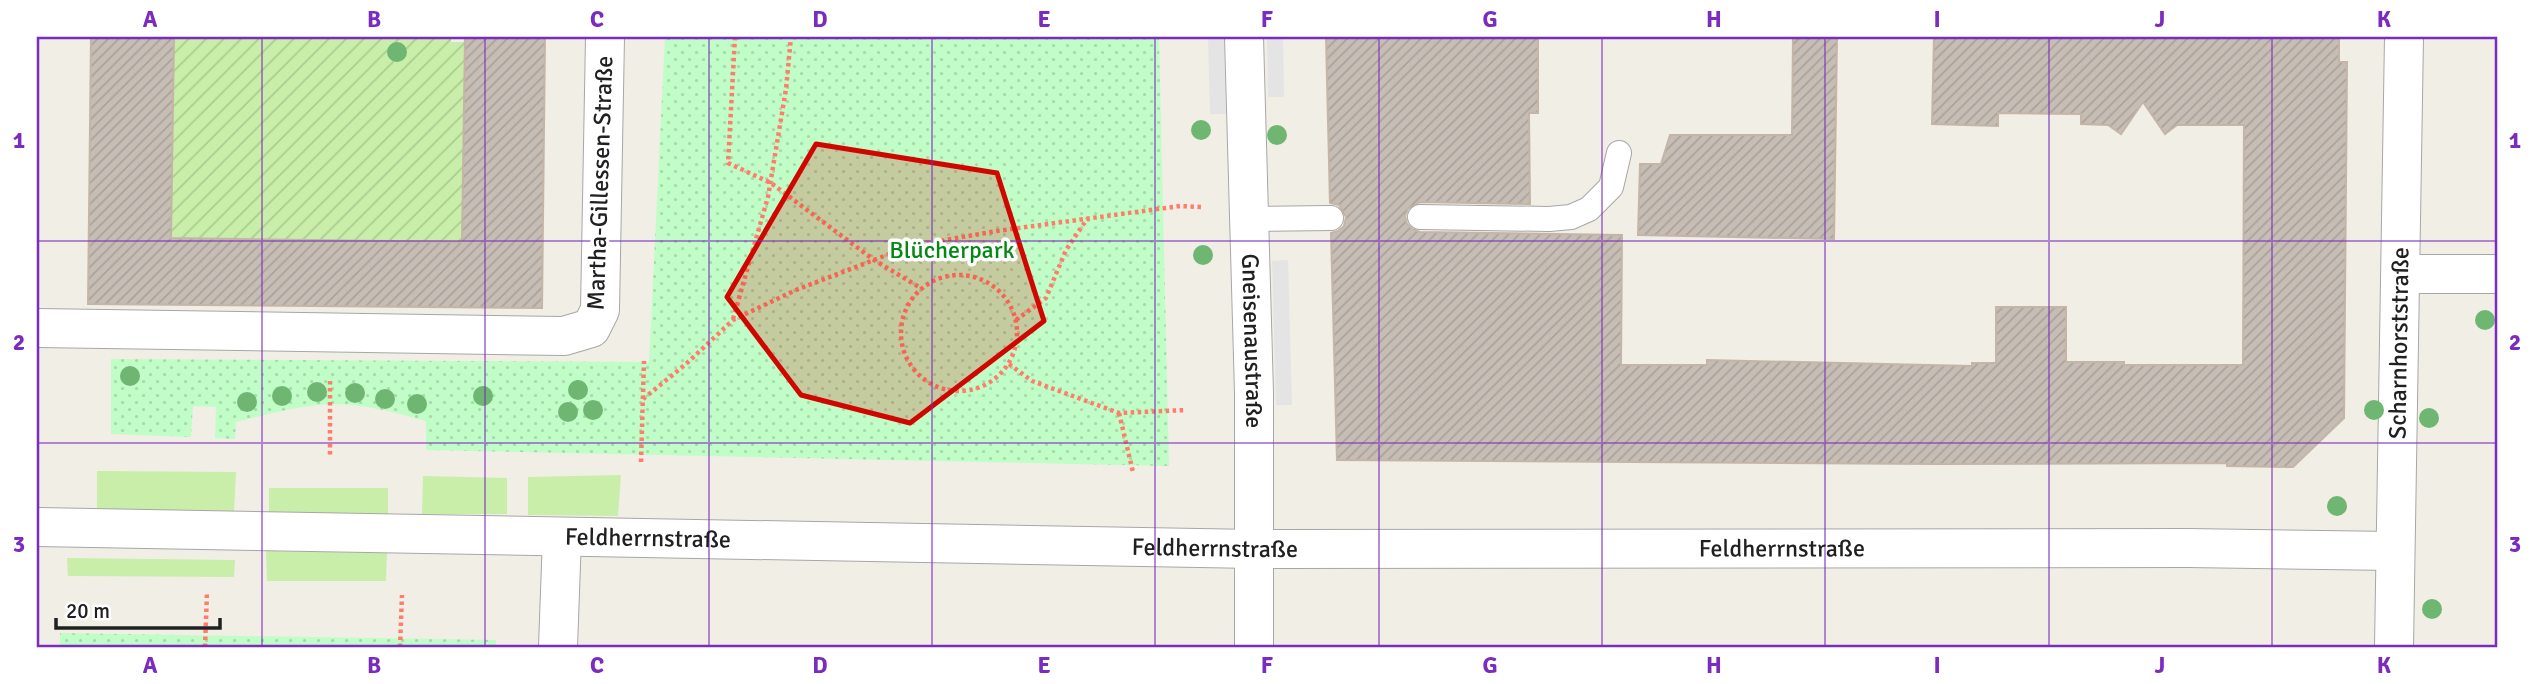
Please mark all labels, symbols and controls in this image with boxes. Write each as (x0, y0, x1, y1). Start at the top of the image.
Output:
text: A (143, 5, 158, 34)
text: B (367, 5, 381, 34)
text: C (590, 5, 604, 34)
text: D (812, 5, 828, 34)
text: E (1037, 5, 1051, 34)
text: F (1261, 5, 1273, 34)
text: G (1482, 5, 1498, 34)
text: H (1706, 5, 1722, 34)
text: I (1933, 5, 1941, 34)
text: J (2155, 5, 2165, 34)
text: K (2377, 5, 2392, 34)
street label: Martha-Gillessen-Straße (581, 55, 619, 311)
text: 1 (13, 126, 25, 155)
text: 1 (2509, 126, 2521, 155)
park label: Blücherpark (889, 235, 1015, 265)
street label: Scharnhorststraße (2382, 247, 2416, 439)
street label: Gneisenaustraße (1235, 253, 1269, 428)
text: 2 (13, 328, 25, 357)
text: 2 (2509, 328, 2521, 357)
street label: Feldherrnstraße (565, 522, 731, 555)
text: 3 (13, 530, 25, 559)
text: 3 (2509, 530, 2521, 559)
street label: Feldherrnstraße (1131, 532, 1298, 564)
street label: Feldherrnstraße (1699, 533, 1865, 564)
scale bar (56, 586, 220, 630)
text: 20 m (66, 598, 110, 624)
text: A (143, 651, 158, 680)
text: B (367, 651, 381, 680)
text: C (590, 651, 604, 680)
text: D (812, 651, 828, 680)
text: E (1037, 651, 1051, 680)
text: F (1261, 651, 1273, 680)
text: G (1482, 651, 1498, 680)
text: H (1706, 651, 1722, 680)
text: I (1933, 651, 1941, 680)
text: J (2155, 651, 2165, 680)
text: K (2377, 651, 2392, 680)

